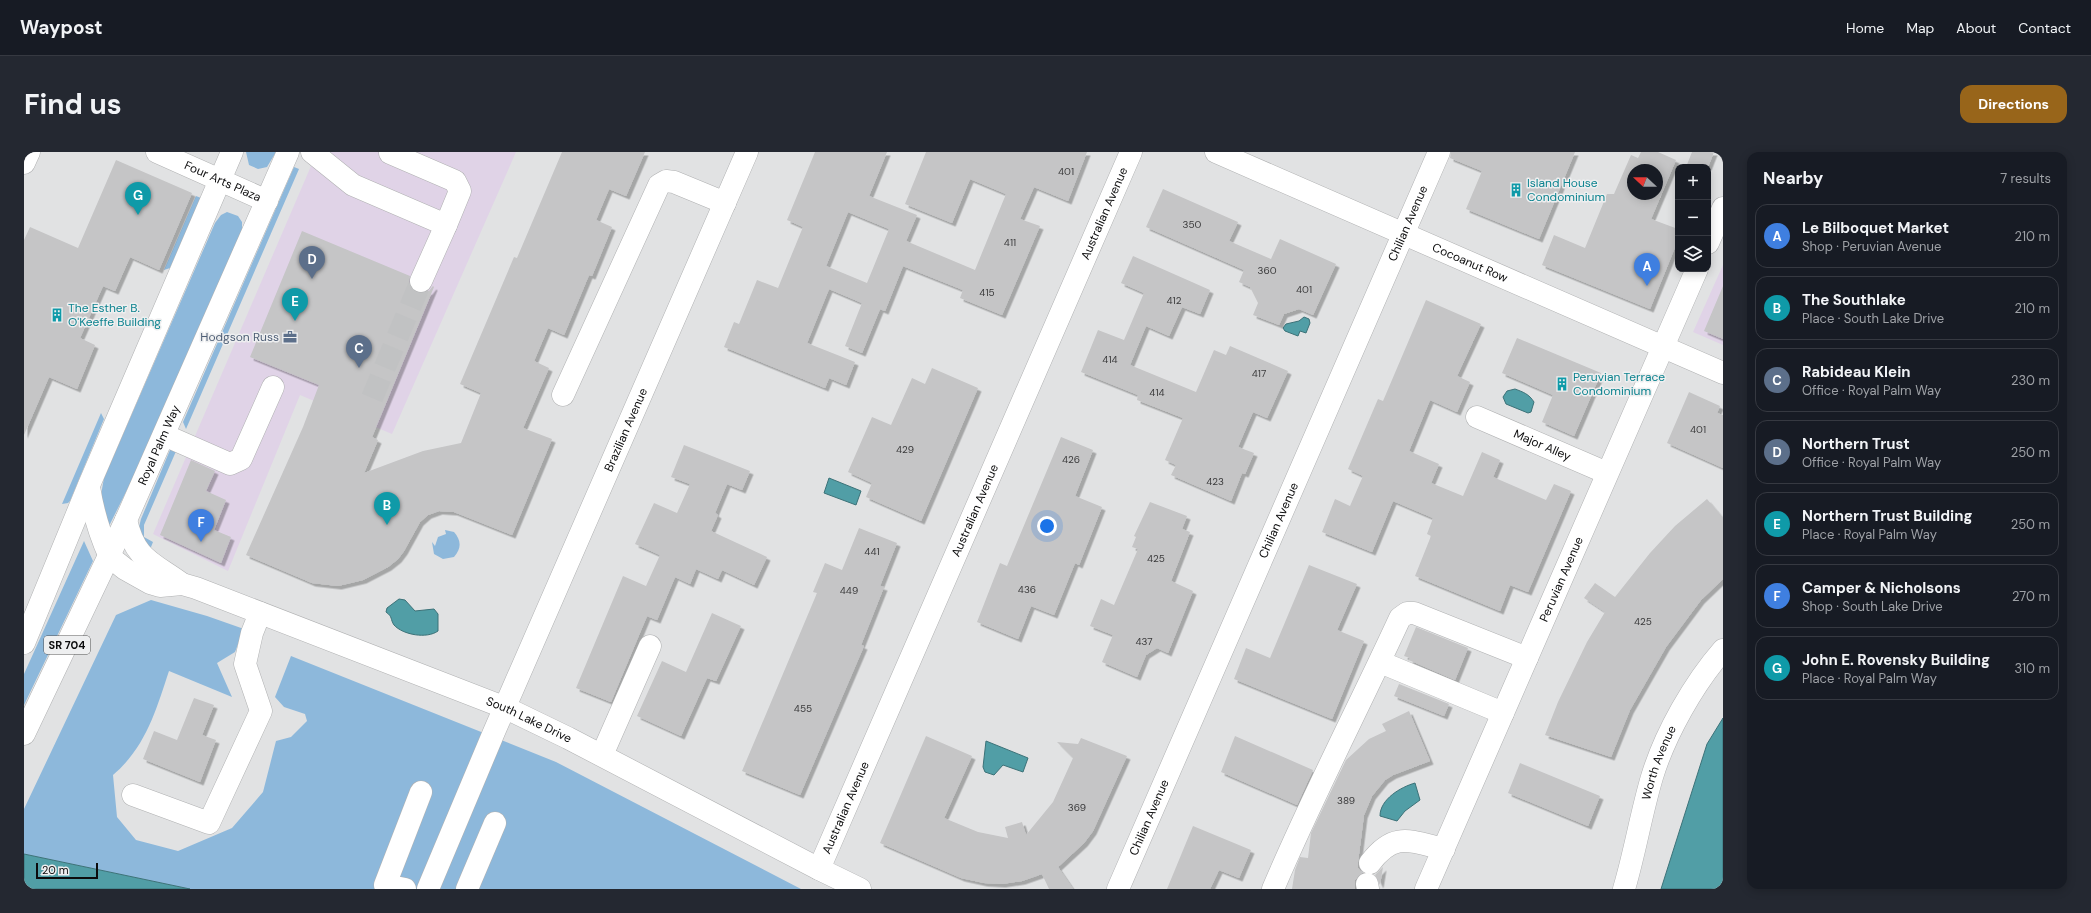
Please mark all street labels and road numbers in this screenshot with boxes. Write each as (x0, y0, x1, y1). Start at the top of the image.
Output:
street label: Four Arts Plaza (182, 157, 264, 205)
street label: Australian Avenue (1077, 165, 1131, 262)
street label: Chilian Avenue (1384, 183, 1432, 264)
street label: Cocoanut Row (1430, 239, 1510, 286)
street label: Brazilian Avenue (601, 385, 651, 474)
street label: Royal Palm Way (134, 402, 184, 488)
street label: Major Alley (1511, 426, 1574, 465)
street label: Australian Avenue (948, 462, 1002, 559)
street label: Chilian Avenue (1255, 480, 1302, 561)
street label: Peruvian Avenue (1536, 534, 1587, 624)
road number: SR 704 (44, 636, 90, 654)
street label: South Lake Drive (484, 693, 574, 747)
street label: Worth Avenue (1638, 723, 1680, 802)
street label: Australian Avenue (819, 759, 873, 856)
street label: Chilian Avenue (1126, 777, 1173, 858)

